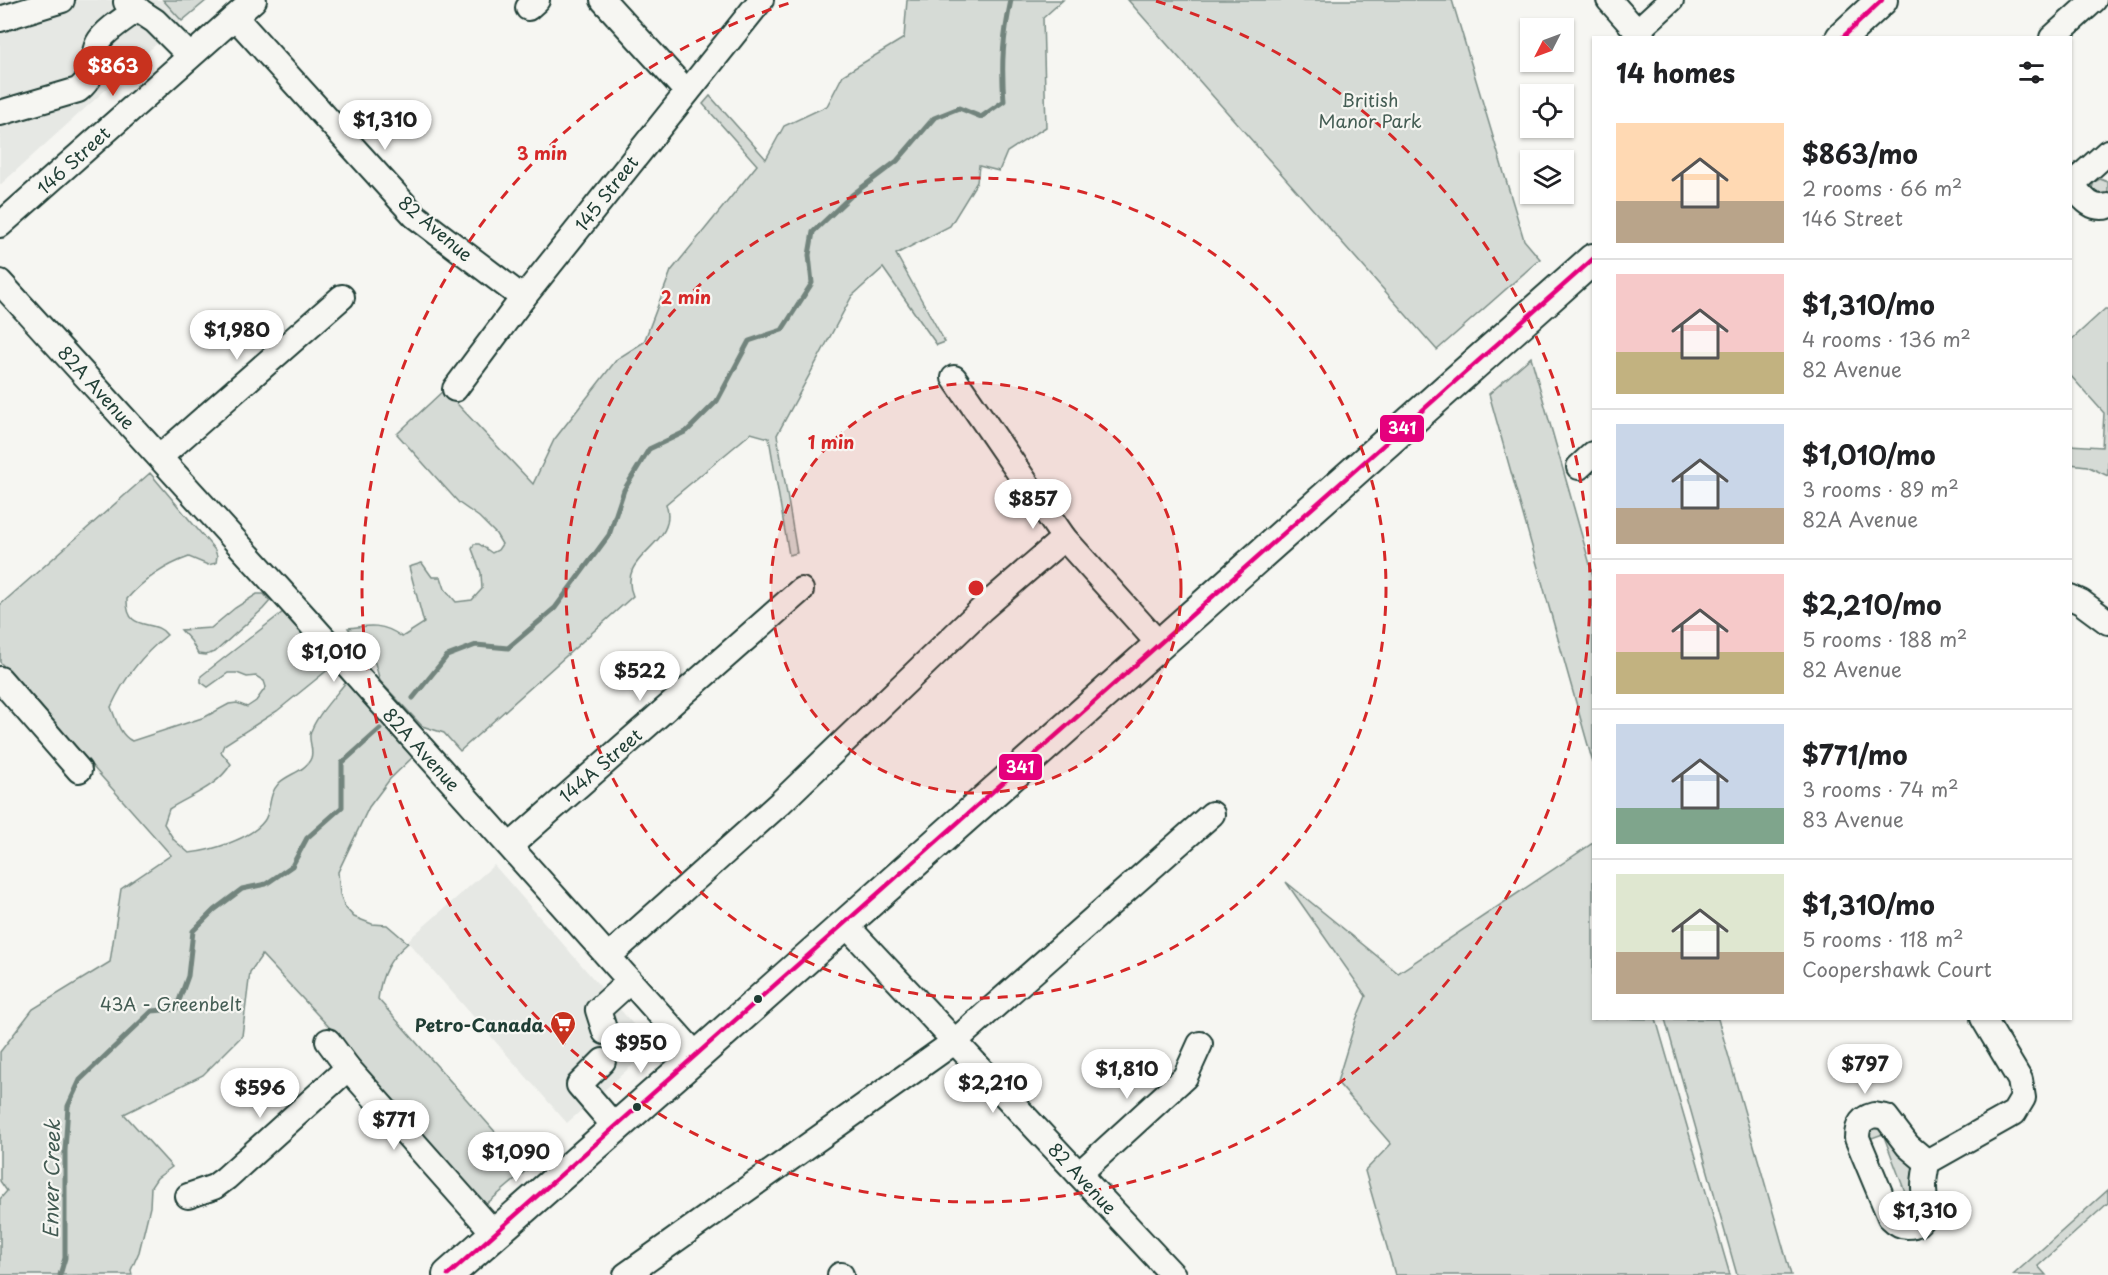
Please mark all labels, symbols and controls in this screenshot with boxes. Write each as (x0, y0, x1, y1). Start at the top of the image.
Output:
north arrow (1520, 18, 1574, 72)
map controls (1520, 18, 1574, 204)
pin: $863 (77, 46, 149, 97)
text: $863 (87, 50, 139, 80)
text: 14 homes (1616, 53, 1735, 92)
icon: filters (2015, 56, 2048, 89)
button: locate (1520, 84, 1574, 138)
park label: British Manor Park (1318, 86, 1422, 134)
pin: $1,310 (336, 100, 434, 151)
text: $1,310 (353, 104, 417, 134)
street label: 146 Street (30, 120, 116, 200)
text: $863/mo (1802, 134, 1918, 173)
text: 3 min (517, 139, 567, 166)
icon: home (1664, 147, 1736, 219)
street label: 145 Street (568, 149, 644, 237)
button: layers (1520, 150, 1574, 204)
text: 2 rooms · 66 m² (1802, 173, 1962, 203)
street label: 82 Avenue (393, 189, 479, 267)
text: 146 Street (1802, 203, 1903, 233)
text: 2 min (661, 283, 711, 310)
text: $1,310/mo (1802, 285, 1935, 324)
icon: home (1664, 298, 1736, 370)
pin: $1,980 (188, 310, 286, 361)
text: $1,980 (204, 314, 270, 344)
text: 4 rooms · 136 m² (1802, 324, 1971, 354)
street label: 82A Avenue (52, 339, 142, 435)
text: 82 Avenue (1802, 354, 1902, 384)
line badge: 341 (1379, 414, 1425, 443)
text: 341 (1388, 415, 1416, 439)
text: 1 min (808, 428, 854, 455)
text: $1,010/mo (1802, 435, 1936, 474)
icon: home (1664, 448, 1736, 520)
text: 3 rooms · 89 m² (1802, 474, 1959, 504)
pin: $857 (997, 479, 1069, 530)
text: $857 (1008, 483, 1058, 513)
text: 82A Avenue (1802, 504, 1918, 534)
centre of rings (966, 578, 986, 598)
text: $2,210/mo (1802, 585, 1942, 624)
icon: home (1664, 598, 1736, 670)
text: 5 rooms · 188 m² (1802, 624, 1967, 654)
pin: $1,010 (285, 632, 383, 683)
text: $1,010 (301, 636, 367, 666)
pin: $522 (604, 651, 676, 702)
text: 82 Avenue (1802, 654, 1902, 684)
text: $522 (614, 655, 666, 685)
street label: 82A Avenue (377, 701, 467, 797)
street label: 144A Street (553, 721, 647, 809)
text: $771/mo (1802, 735, 1908, 774)
icon: home (1664, 748, 1736, 820)
line badge: 341 (998, 753, 1043, 781)
text: 341 (1006, 754, 1034, 778)
text: 3 rooms · 74 m² (1802, 774, 1959, 804)
text: 83 Avenue (1802, 804, 1904, 834)
text: $1,310/mo (1802, 885, 1935, 924)
icon: home (1664, 898, 1736, 970)
text: 5 rooms · 118 m² (1802, 924, 1964, 954)
text: Coopershawk Court (1802, 954, 1992, 984)
park label: 43A - Greenbelt (100, 990, 242, 1017)
unlabelled marker (752, 993, 764, 1005)
supermarket icon: Petro-Canada (548, 1009, 578, 1047)
place label: Petro-Canada (415, 1011, 544, 1038)
pin: $950 (605, 1023, 677, 1074)
text: $950 (615, 1027, 667, 1057)
pin: $797 (1829, 1044, 1901, 1095)
text: $797 (1841, 1048, 1889, 1078)
pin: $1,810 (1078, 1049, 1176, 1100)
text: $1,810 (1095, 1053, 1159, 1083)
pin: $2,210 (944, 1063, 1042, 1114)
text: $2,210 (958, 1067, 1028, 1097)
pin: $596 (224, 1068, 296, 1119)
text: $596 (234, 1072, 286, 1102)
pin: $771 (358, 1100, 430, 1151)
unlabelled marker (631, 1101, 643, 1113)
text: $771 (372, 1104, 416, 1134)
water label: Enver Creek (35, 1119, 67, 1239)
pin: $1,090 (467, 1132, 565, 1183)
text: $1,090 (482, 1136, 550, 1166)
street label: 82 Avenue (1042, 1136, 1124, 1220)
pin: $1,310 (1876, 1191, 1974, 1242)
text: $1,310 (1893, 1195, 1957, 1225)

